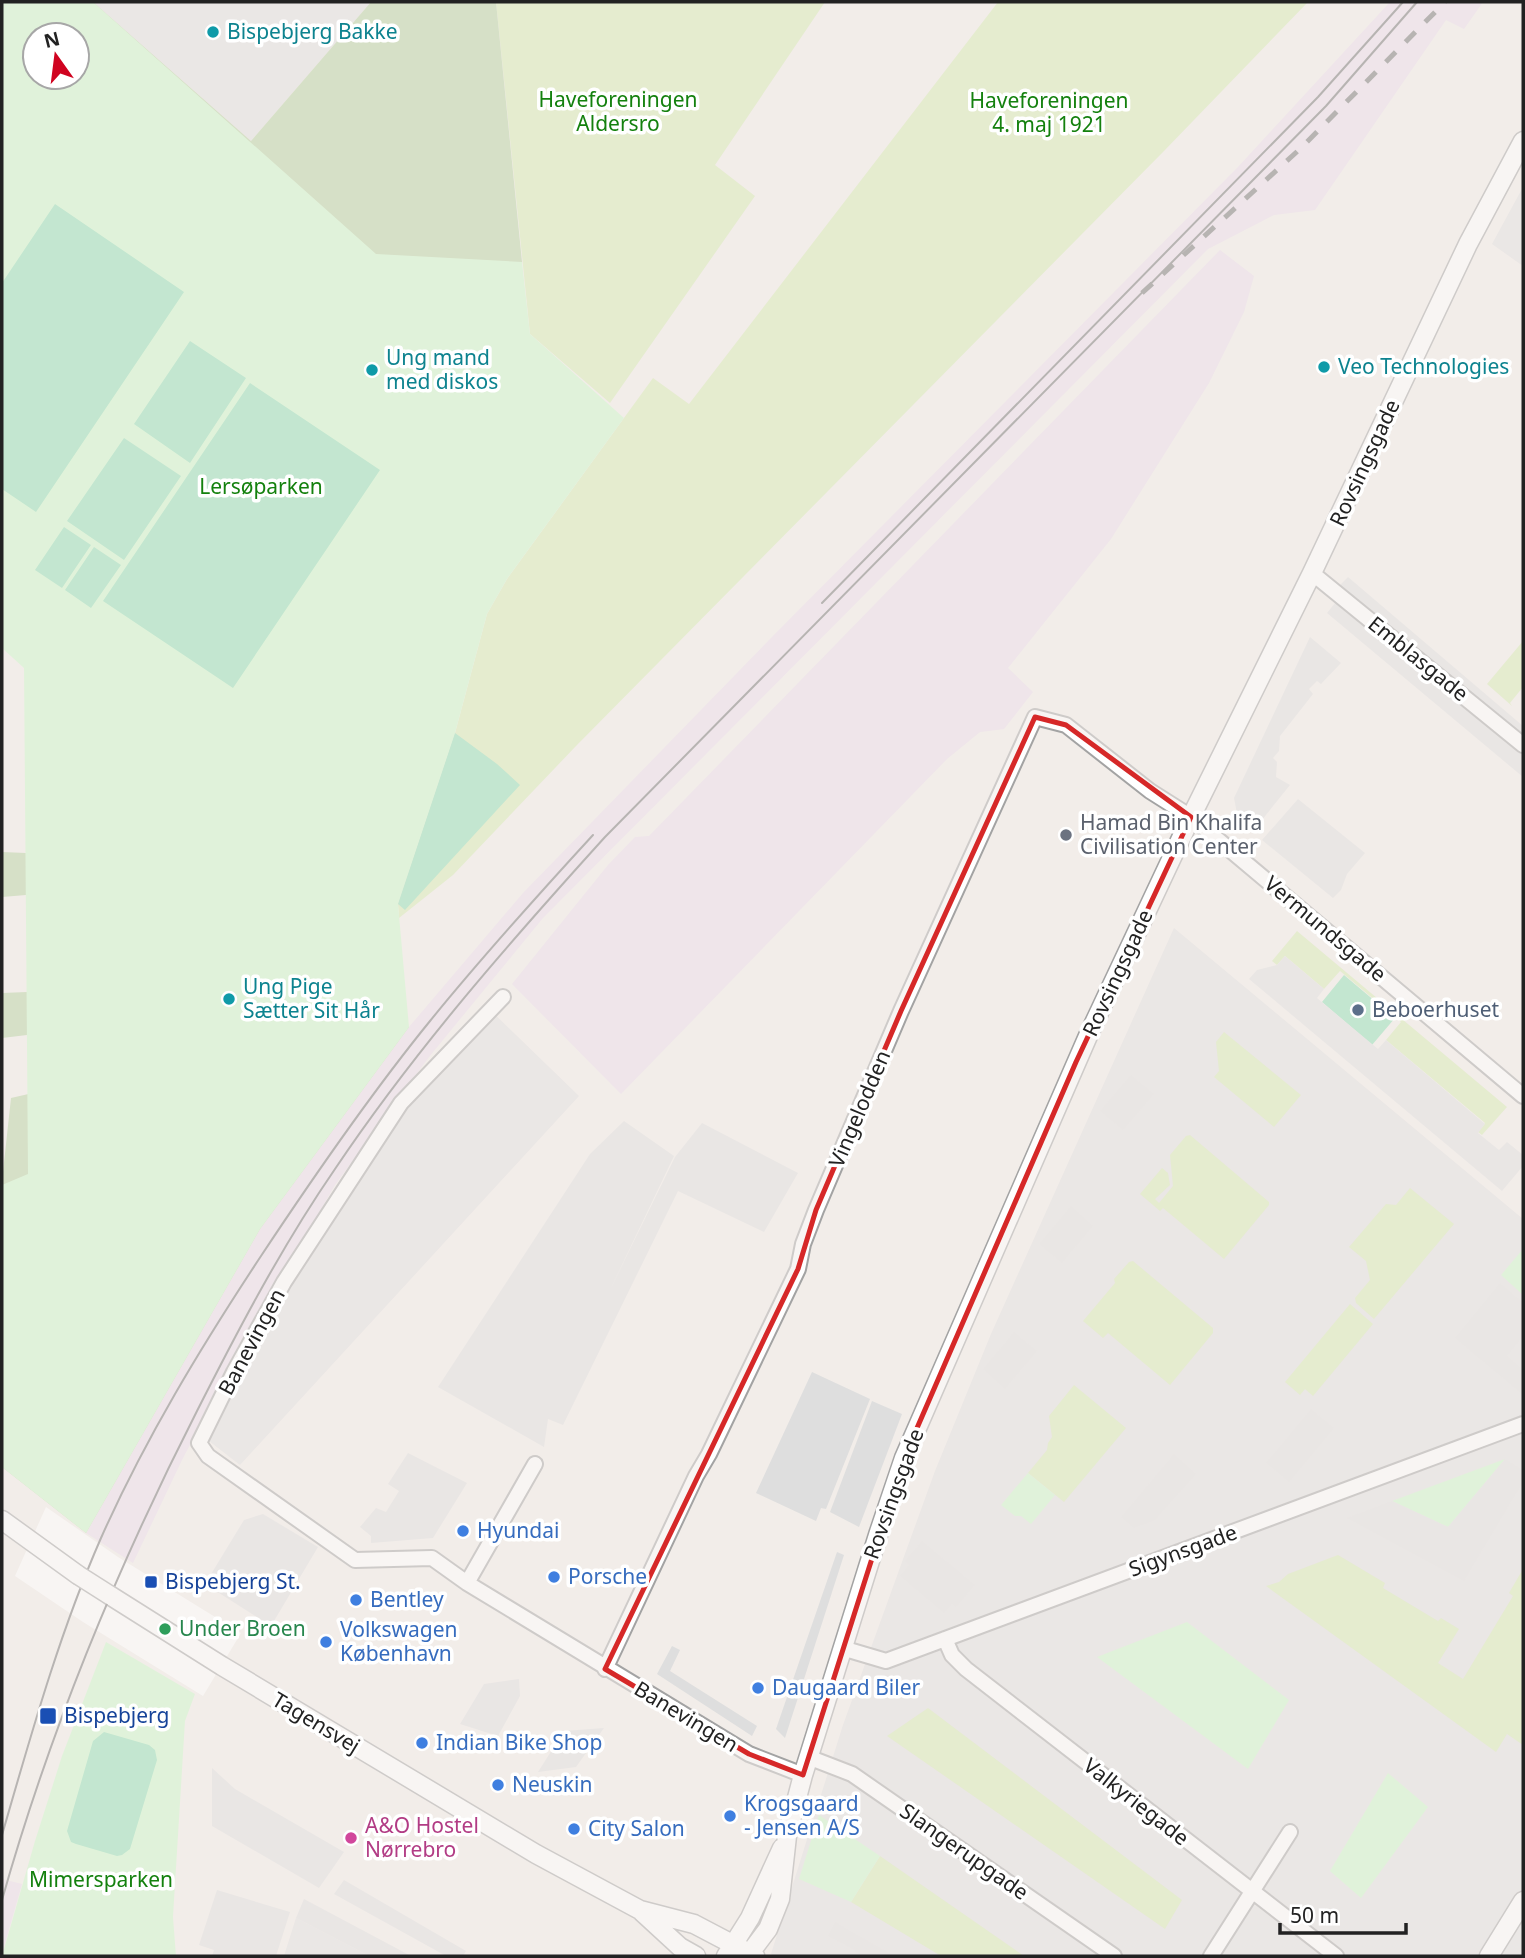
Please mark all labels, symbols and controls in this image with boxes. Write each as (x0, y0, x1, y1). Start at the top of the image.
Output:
place label: Bispebjerg Bakke (227, 17, 398, 45)
north arrow (21, 21, 91, 91)
marker: Bispebjerg Bakke (205, 24, 221, 40)
text: N (41, 25, 63, 54)
park label: Haveforeningen Aldersro (539, 85, 698, 137)
park label: Haveforeningen 4. maj 1921 (970, 86, 1129, 138)
place label: Ung mand med diskos (386, 343, 498, 395)
place label: Veo Technologies (1338, 352, 1509, 380)
marker: Veo Technologies (1316, 359, 1332, 375)
marker: Ung mand med diskos (364, 362, 380, 378)
street label: Rovsingsgade (1322, 395, 1406, 531)
park label: Lersøparken (199, 472, 323, 500)
street label: Emblasgade (1363, 609, 1474, 707)
place label: Hamad Bin Khalifa Civilisation Center (1080, 808, 1262, 860)
marker: Hamad Bin Khalifa Civilisation Center (1058, 827, 1074, 843)
street label: Vermundsgade (1259, 869, 1392, 987)
street label: Rovsingsgade (1075, 905, 1159, 1041)
place label: Ung Pige Sætter Sit Hår (243, 972, 380, 1024)
marker: Ung Pige Sætter Sit Hår (221, 991, 237, 1007)
place label: Beboerhuset (1372, 995, 1499, 1023)
marker: Beboerhuset (1350, 1002, 1366, 1018)
street label: Vingelodden (822, 1046, 896, 1171)
street label: Banevingen (211, 1283, 291, 1400)
street label: Rovsingsgade (856, 1425, 930, 1563)
place label: Hyundai (477, 1516, 559, 1544)
street label: Sigynsgade (1125, 1518, 1241, 1583)
marker: Hyundai (455, 1523, 471, 1539)
place label: Porsche (568, 1562, 647, 1590)
place label: Bispebjerg St. (165, 1567, 301, 1595)
marker: Porsche (546, 1569, 562, 1585)
marker: Bispebjerg St. (143, 1574, 159, 1590)
place label: Bentley (370, 1585, 444, 1613)
marker: Bentley (348, 1592, 364, 1608)
place label: Under Broen (179, 1614, 306, 1642)
place label: Volkswagen København (340, 1615, 458, 1667)
marker: Under Broen (157, 1621, 173, 1637)
marker: Volkswagen København (318, 1634, 334, 1650)
place label: Daugaard Biler (772, 1673, 921, 1701)
street label: Banevingen (629, 1674, 744, 1758)
marker: Daugaard Biler (750, 1680, 766, 1696)
street label: Tagensvej (268, 1685, 366, 1759)
place label: Bispebjerg (64, 1701, 169, 1729)
marker: Bispebjerg (38, 1706, 58, 1726)
place label: Indian Bike Shop (436, 1728, 602, 1756)
marker: Indian Bike Shop (414, 1735, 430, 1751)
street label: Valkyriegade (1078, 1751, 1195, 1851)
place label: Neuskin (512, 1770, 592, 1798)
marker: Neuskin (490, 1777, 506, 1793)
place label: Krogsgaard - Jensen A/S (744, 1789, 860, 1841)
street label: Slangerupgade (895, 1797, 1034, 1906)
marker: Krogsgaard - Jensen A/S (722, 1808, 738, 1824)
place label: A&O Hostel Nørrebro (365, 1811, 479, 1863)
place label: City Salon (588, 1814, 685, 1842)
marker: City Salon (566, 1821, 582, 1837)
marker: A&O Hostel Nørrebro (343, 1830, 359, 1846)
park label: Mimersparken (29, 1865, 173, 1893)
scale bar (1280, 1892, 1406, 1936)
text: 50 m (1290, 1901, 1339, 1929)

